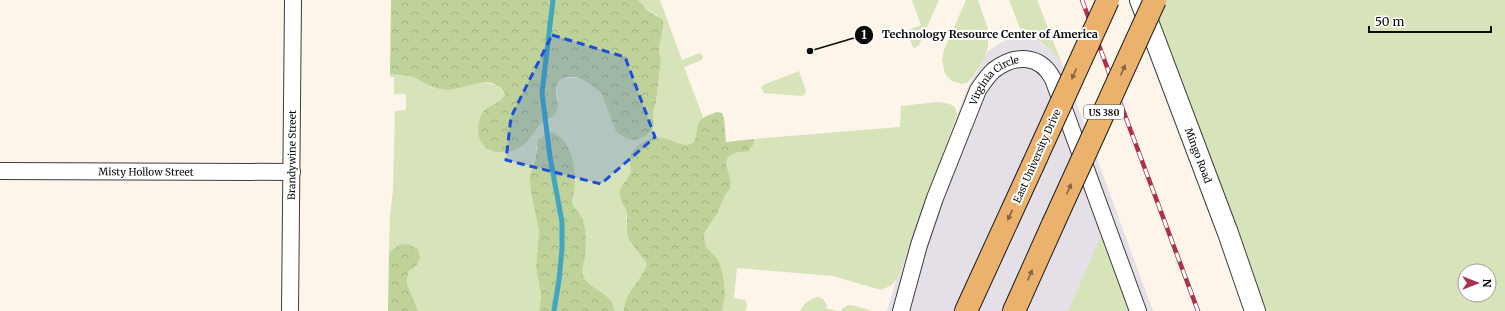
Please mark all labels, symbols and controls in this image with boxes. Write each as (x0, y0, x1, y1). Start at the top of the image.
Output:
scale bar (1369, 8, 1491, 34)
text: 50 m (1375, 14, 1404, 29)
callout: Technology Resource Center of America (854, 23, 1106, 46)
text: 1 (861, 27, 867, 42)
text: Technology Resource Center of America (882, 27, 1098, 41)
street label: Virginia Circle (966, 53, 1020, 108)
one-way arrow (1120, 65, 1126, 76)
one-way arrow (1071, 68, 1077, 79)
road number: US 380 (1084, 105, 1124, 119)
street label: East University Drive (1010, 107, 1064, 205)
street label: Brandywine Street (285, 110, 298, 200)
street label: Mingo Road (1182, 126, 1215, 185)
street label: Misty Hollow Street (98, 165, 194, 178)
one-way arrow (1066, 183, 1072, 194)
one-way arrow (1007, 209, 1013, 220)
north arrow (1457, 263, 1497, 303)
one-way arrow (1027, 270, 1033, 281)
text: N (1480, 279, 1494, 288)

